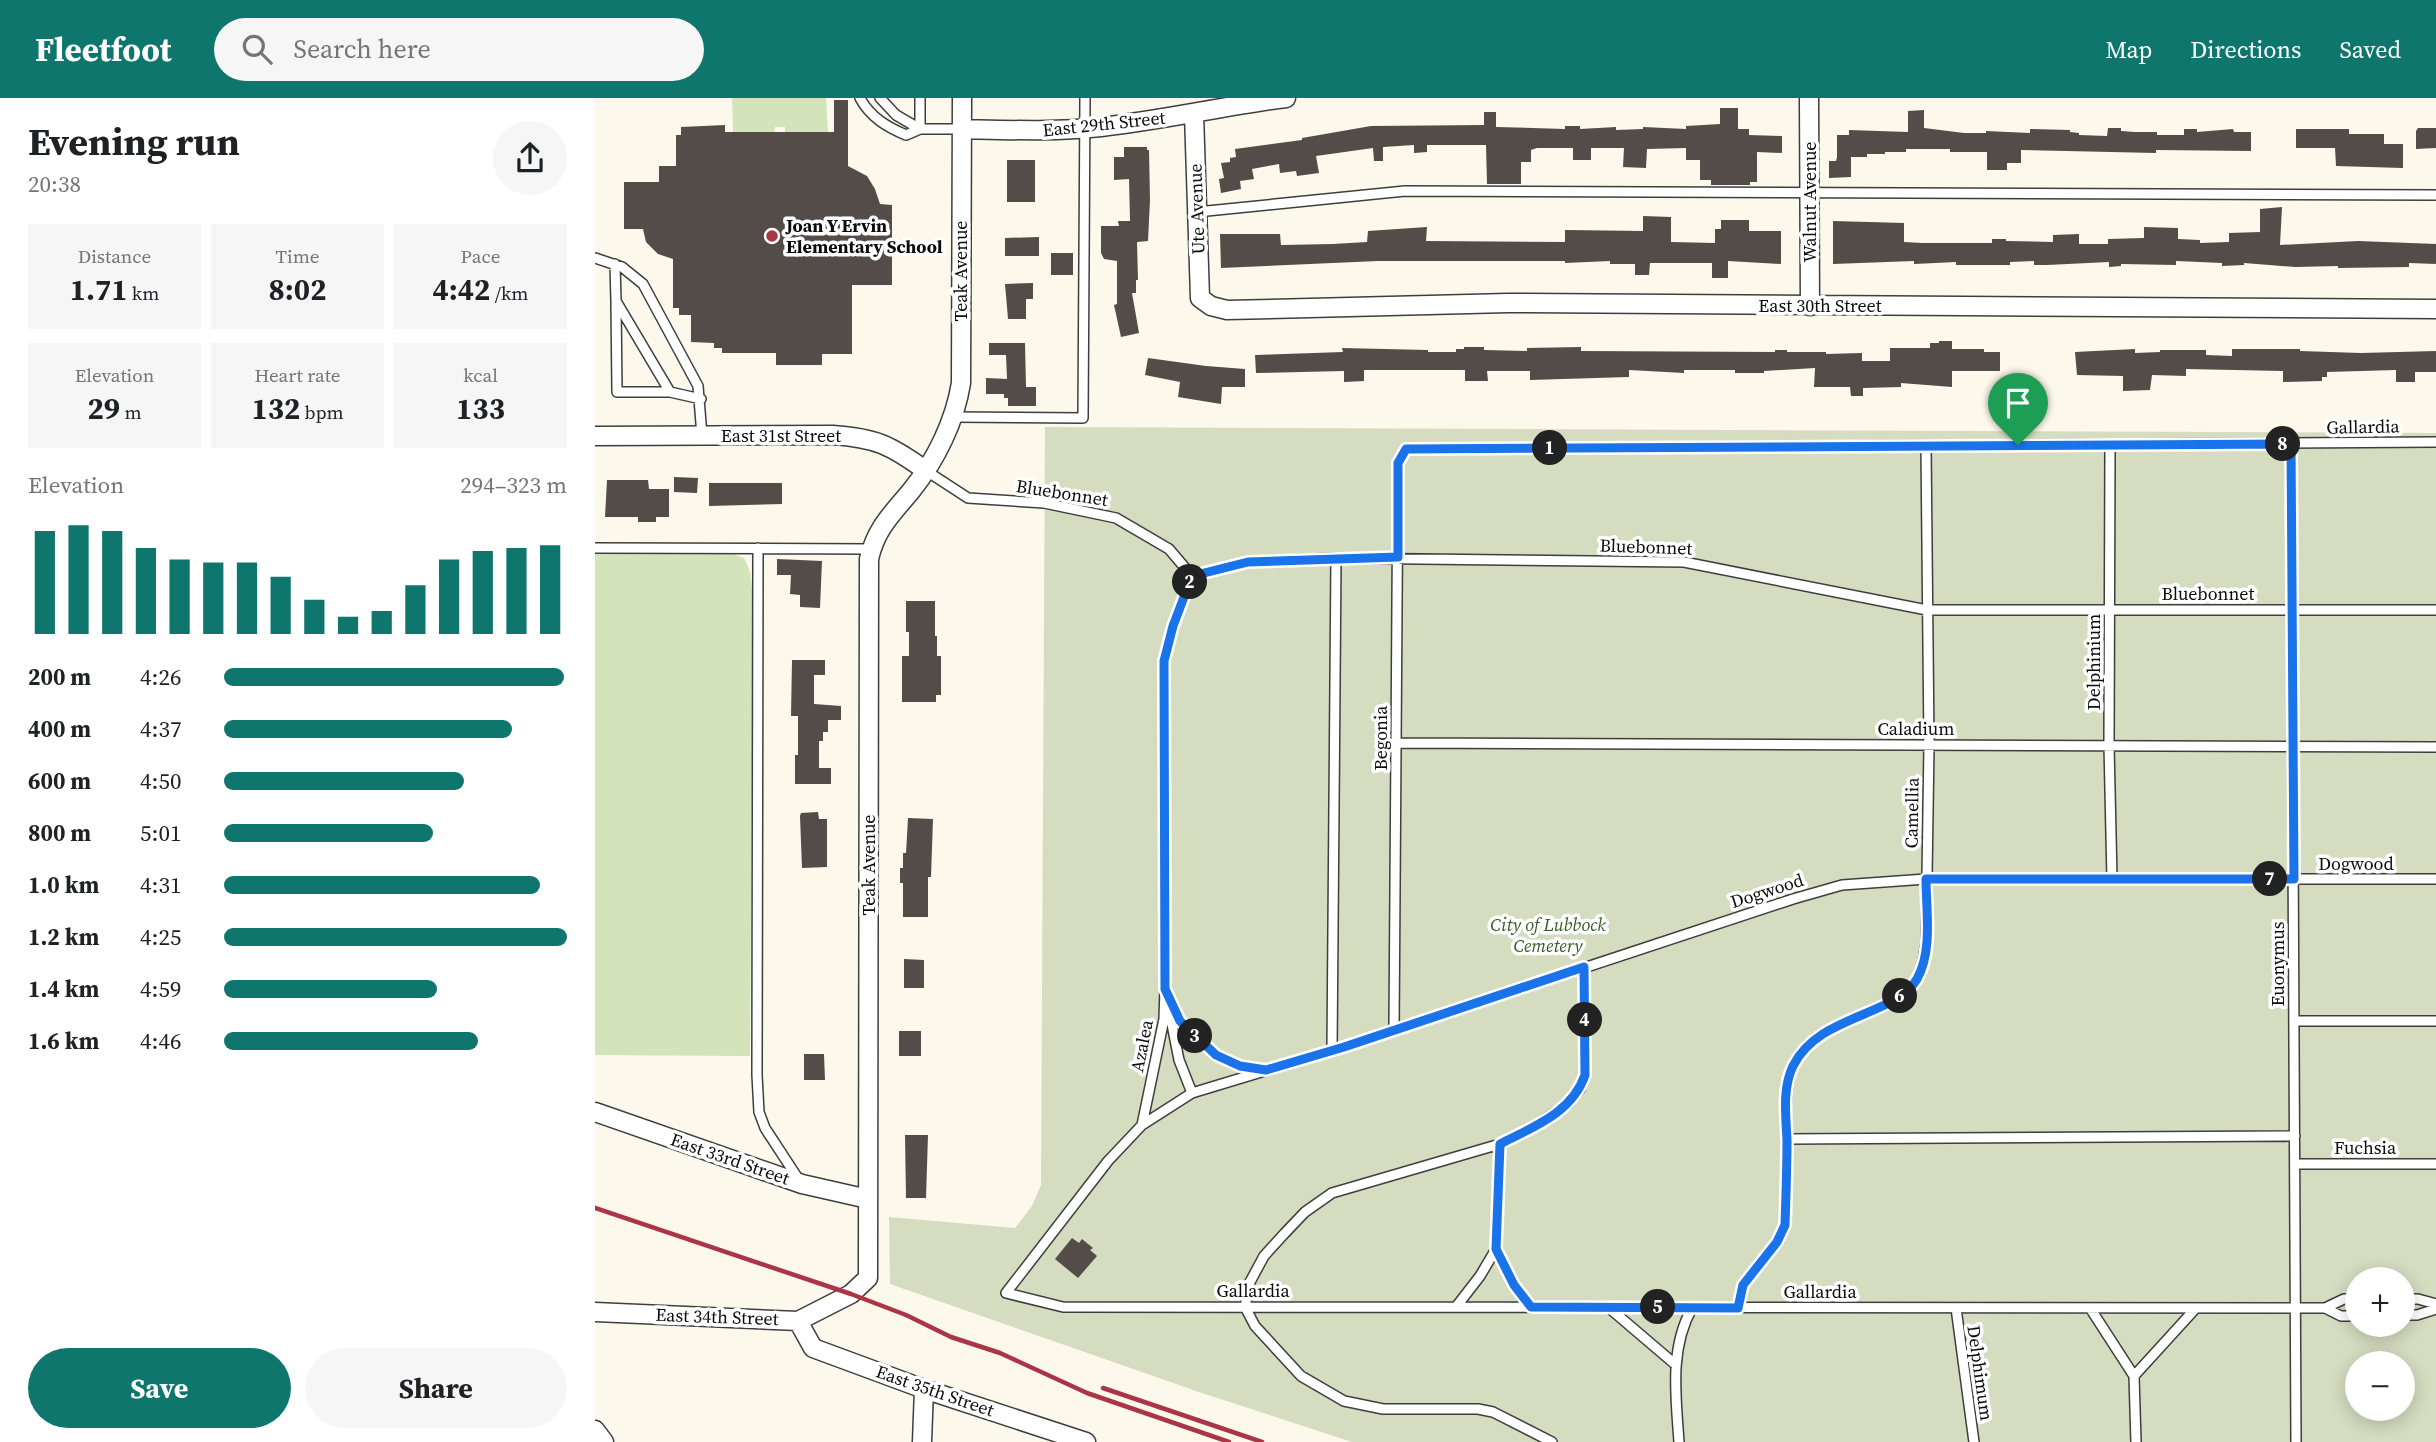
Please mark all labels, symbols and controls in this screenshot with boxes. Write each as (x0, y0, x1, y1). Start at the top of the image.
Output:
search box (214, 18, 704, 81)
text: Fleetfoot (35, 27, 172, 72)
icon: search (238, 30, 276, 68)
text: Search here (294, 31, 431, 67)
text: Map (2105, 33, 2152, 66)
text: Directions (2190, 33, 2301, 66)
text: Saved (2339, 33, 2401, 66)
street label: East 29th Street (1041, 105, 1167, 142)
text: Evening run (28, 116, 240, 168)
button: share (493, 121, 567, 195)
street label: Walnut Avenue (1797, 141, 1822, 263)
street label: Ute Avenue (1182, 163, 1211, 255)
text: 20:38 (28, 168, 81, 200)
place label: Joan Y Ervin Elementary School (785, 213, 943, 259)
street label: Teak Avenue (948, 221, 973, 321)
marker: Joan Y Ervin Elementary School (764, 228, 780, 244)
text: Distance (78, 243, 151, 269)
text: Time (276, 243, 319, 269)
text: Pace (461, 243, 500, 269)
text: 1.71 (70, 269, 127, 310)
text: 8:02 (269, 269, 326, 310)
text: 4:42 (433, 269, 490, 310)
text: km (127, 280, 159, 306)
text: /km (490, 280, 529, 306)
street label: East 30th Street (1758, 293, 1882, 318)
text: Elevation (75, 362, 154, 388)
text: Heart rate (254, 362, 341, 388)
text: kcal (463, 362, 498, 388)
pin (1988, 373, 2048, 445)
icon: arrive (1999, 384, 2037, 422)
text: 29 (87, 388, 120, 429)
text: 132 (251, 388, 300, 429)
text: 133 (456, 388, 505, 429)
text: m (120, 399, 142, 425)
text: bpm (300, 399, 344, 425)
street label: Gallardia (2326, 413, 2401, 440)
street label: East 31st Street (721, 423, 841, 448)
pin: 8 (2265, 426, 2301, 462)
pin: 1 (1532, 430, 1567, 466)
text: 8 (2277, 430, 2288, 456)
text: 1 (1544, 434, 1555, 460)
text: Elevation (28, 469, 124, 501)
text: 294–323 m (460, 469, 567, 501)
street label: Bluebonnet (1014, 473, 1110, 512)
street label: Bluebonnet (1599, 532, 1693, 561)
pin: 2 (1173, 564, 1207, 600)
text: 2 (1184, 568, 1195, 594)
street label: Bluebonnet (2162, 581, 2255, 606)
street label: Delphinium (2081, 614, 2106, 710)
text: 200 m (28, 661, 91, 693)
text: 4:26 (140, 661, 181, 693)
street label: Begonia (1368, 705, 1393, 770)
text: 400 m (28, 713, 91, 745)
text: 4:37 (140, 713, 181, 745)
street label: Caladium (1877, 716, 1955, 741)
text: 600 m (28, 765, 91, 797)
text: 4:50 (140, 765, 181, 797)
street label: Camellia (1898, 776, 1925, 849)
street label: Teak Avenue (856, 815, 881, 915)
text: 800 m (28, 817, 91, 849)
text: 5:01 (140, 817, 181, 849)
street label: Dogwood (2318, 851, 2394, 876)
pin: 7 (2253, 862, 2287, 896)
text: 7 (2264, 865, 2275, 891)
street label: Dogwood (1727, 867, 1807, 914)
text: 1.0 km (28, 869, 99, 901)
text: 4:31 (140, 869, 181, 901)
park label: City of Lubbock Cemetery (1490, 912, 1606, 958)
text: 1.2 km (28, 921, 99, 953)
text: 4:25 (140, 921, 181, 953)
street label: Euonymus (2265, 921, 2290, 1006)
text: 1.4 km (28, 973, 99, 1005)
text: 4:59 (140, 973, 181, 1005)
pin: 6 (1883, 978, 1917, 1014)
text: 6 (1894, 982, 1905, 1008)
pin: 4 (1567, 1002, 1602, 1038)
text: 4 (1579, 1006, 1590, 1032)
street label: Azalea (1124, 1017, 1159, 1074)
pin: 3 (1177, 1018, 1213, 1054)
text: 3 (1189, 1022, 1200, 1048)
text: 1.6 km (28, 1025, 99, 1057)
text: 4:46 (140, 1025, 181, 1057)
street label: East 33rd Street (667, 1126, 793, 1191)
street label: Fuchsia (2334, 1135, 2397, 1160)
map controls (2345, 1267, 2415, 1421)
button: + (2345, 1267, 2415, 1337)
street label: Gallardia (1216, 1278, 1290, 1303)
street label: Gallardia (1783, 1279, 1857, 1304)
pin: 5 (1641, 1290, 1675, 1324)
text: 5 (1652, 1293, 1663, 1319)
street label: East 34th Street (655, 1302, 779, 1331)
street label: Delphimum (1961, 1324, 2000, 1422)
button: Save (28, 1348, 291, 1428)
button: Share (305, 1348, 567, 1428)
button: − (2345, 1351, 2415, 1421)
street label: East 35th Street (873, 1359, 998, 1422)

